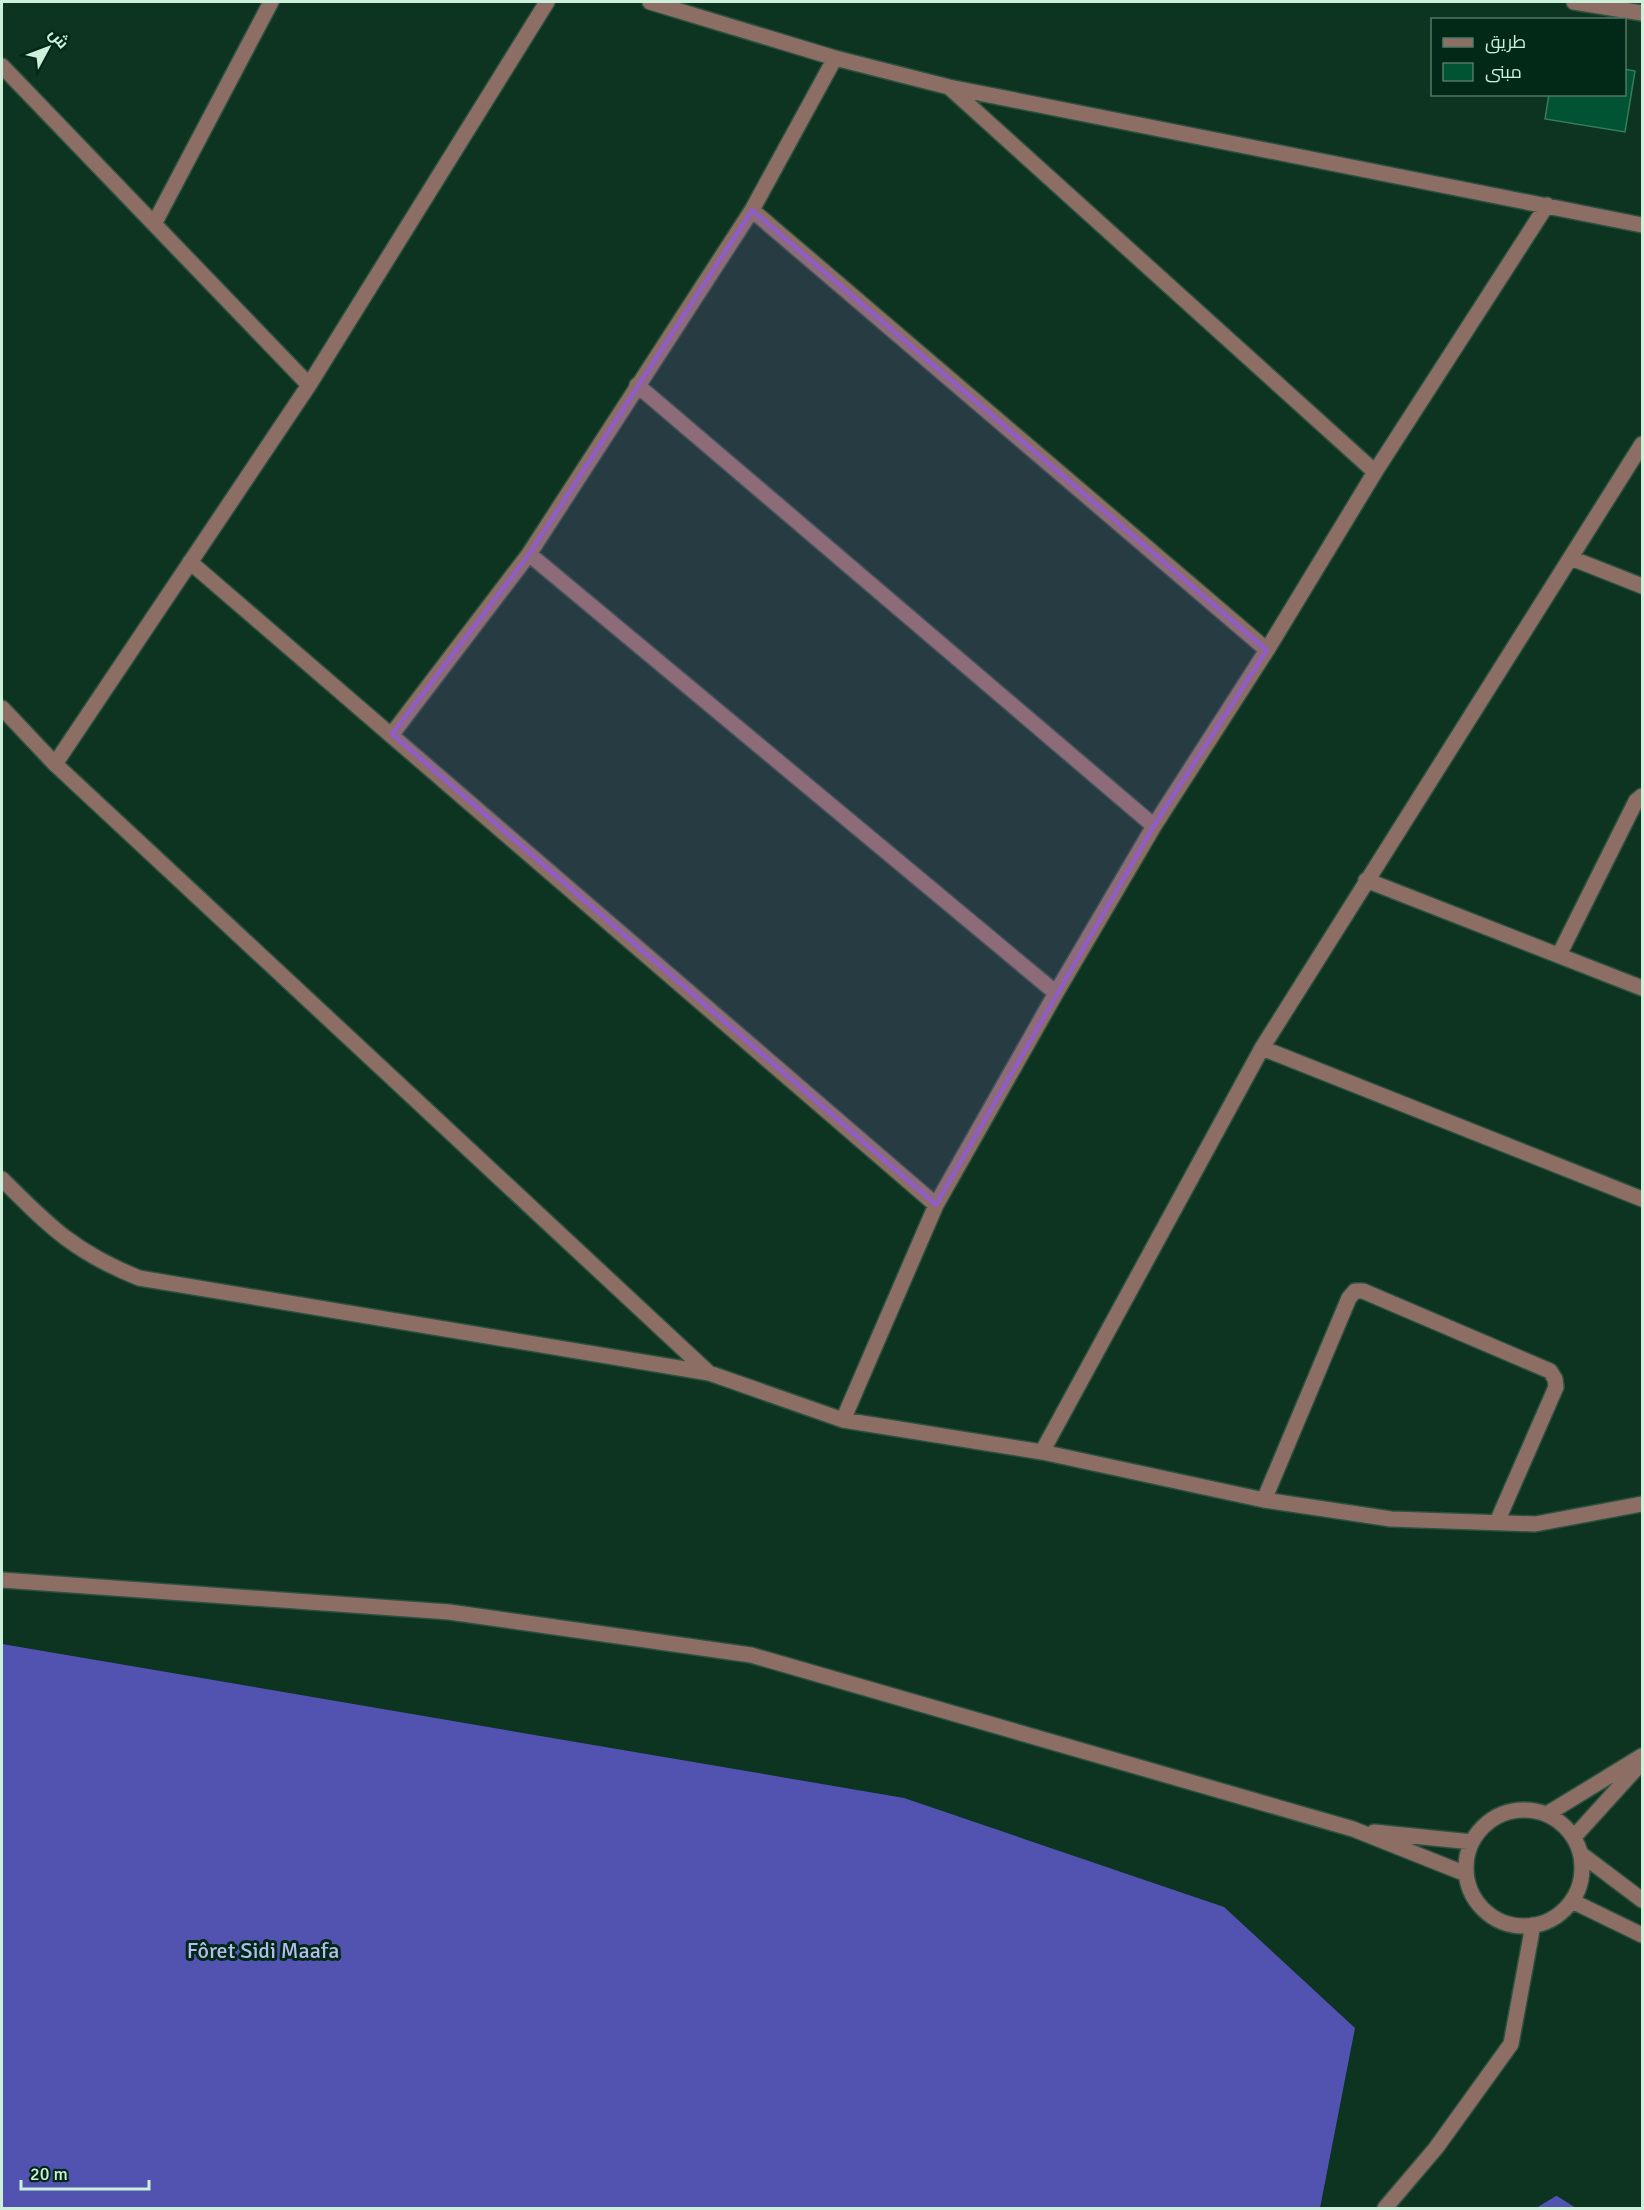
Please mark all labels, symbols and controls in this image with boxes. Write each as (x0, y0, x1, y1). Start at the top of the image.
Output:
north arrow (18, 18, 78, 78)
legend (1431, 18, 1626, 96)
text: ش (44, 25, 73, 53)
text: طريق (1485, 31, 1526, 54)
text: مبنى (1485, 61, 1522, 83)
park label: Fôret Sidi Maafa (187, 1937, 339, 1964)
scale bar (21, 2153, 148, 2191)
text: 20 m (30, 2163, 68, 2185)

